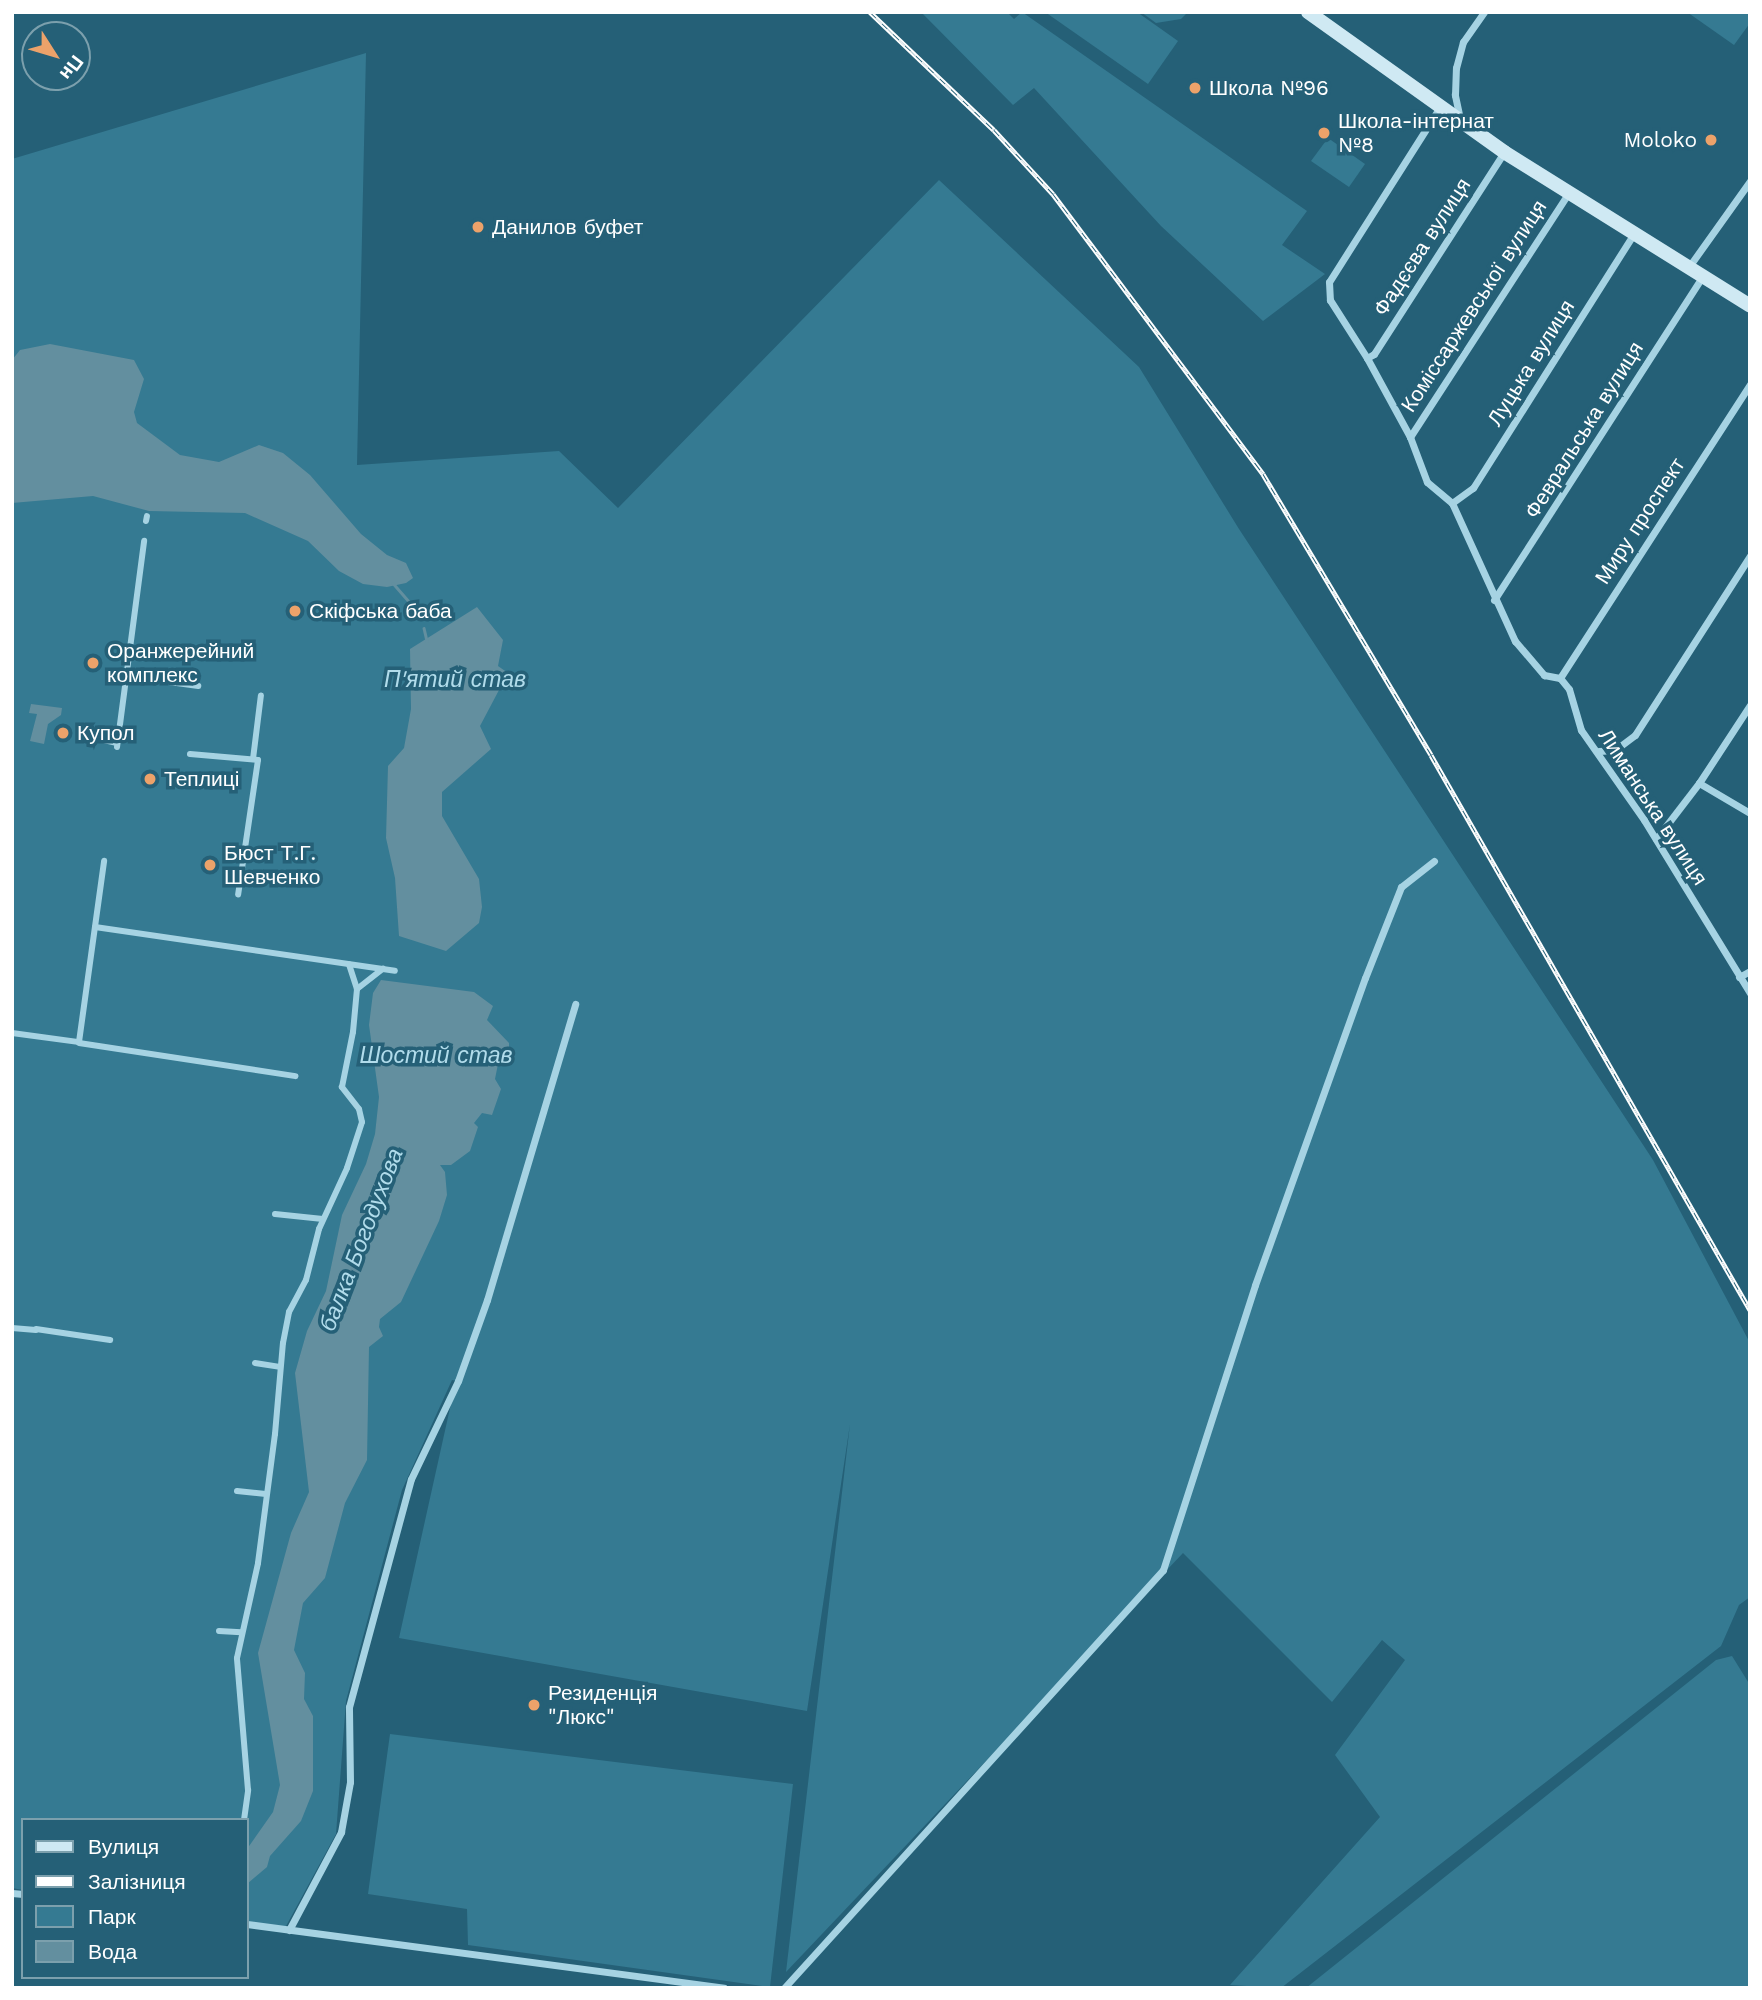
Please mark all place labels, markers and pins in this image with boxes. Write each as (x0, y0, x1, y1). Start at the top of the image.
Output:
place label: Школа №96 (1209, 75, 1329, 101)
marker: Школа №96 (1187, 80, 1203, 96)
place label: Школа-інтернат №8 (1338, 108, 1494, 158)
marker: Школа-інтернат №8 (1316, 125, 1332, 141)
place label: Moloko (1623, 127, 1697, 153)
marker: Moloko (1703, 132, 1719, 148)
place label: Данилов буфет (492, 214, 643, 240)
marker: Данилов буфет (470, 219, 486, 235)
place label: Скіфська баба (309, 598, 452, 624)
marker: Скіфська баба (287, 603, 303, 619)
place label: Оранжерейний комплекс (107, 638, 254, 688)
marker: Оранжерейний комплекс (85, 655, 101, 671)
place label: Купол (77, 720, 135, 746)
marker: Купол (55, 725, 71, 741)
place label: Теплиці (164, 766, 239, 792)
marker: Теплиці (142, 771, 158, 787)
place label: Бюст Т.Г. Шевченко (224, 840, 320, 890)
marker: Бюст Т.Г. Шевченко (202, 857, 218, 873)
place label: Резиденція "Люкс" (548, 1680, 657, 1730)
marker: Резиденція "Люкс" (526, 1697, 542, 1713)

